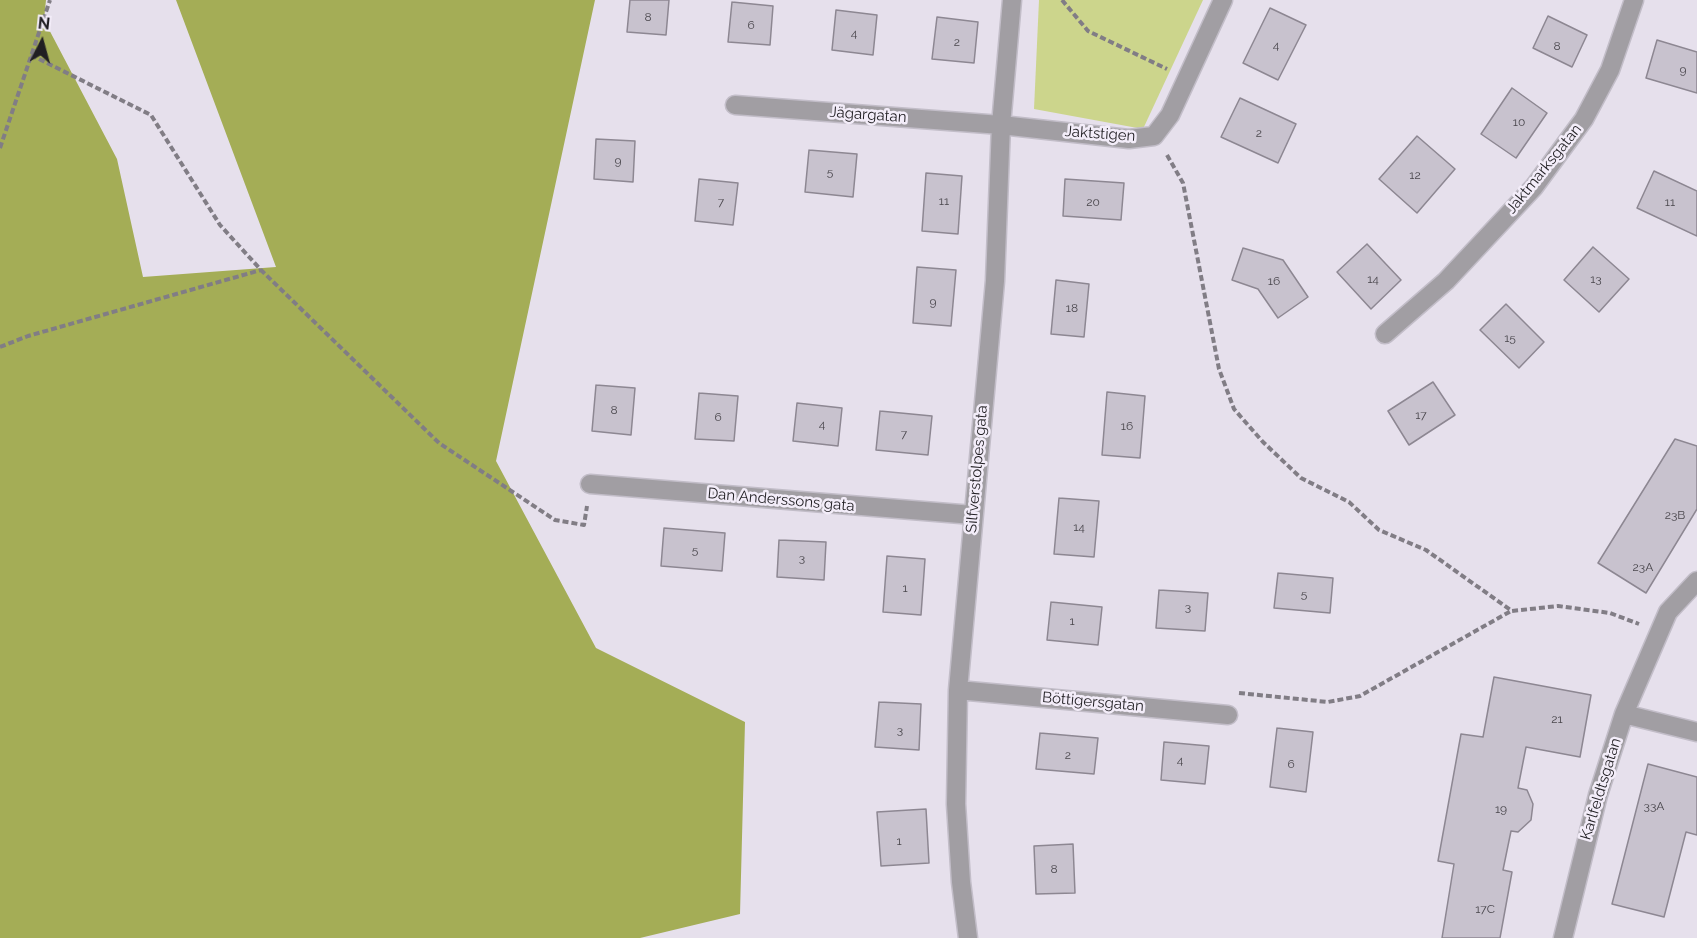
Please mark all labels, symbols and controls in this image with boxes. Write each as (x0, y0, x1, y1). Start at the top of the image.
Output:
house number: 8 (644, 10, 652, 24)
north arrow (12, 12, 72, 72)
text: N (37, 14, 51, 34)
house number: 6 (747, 18, 755, 32)
house number: 4 (851, 26, 857, 40)
house number: 2 (954, 35, 960, 49)
house number: 4 (1273, 38, 1279, 52)
house number: 8 (1553, 39, 1561, 53)
house number: 9 (1679, 63, 1687, 77)
street label: Jägargatan (829, 103, 907, 127)
house number: 10 (1513, 115, 1525, 129)
street label: Jaktmarksgatan (1502, 121, 1586, 217)
street label: Jaktstigen (1064, 123, 1136, 145)
house number: 2 (1256, 126, 1262, 140)
house number: 9 (614, 154, 622, 168)
house number: 5 (827, 165, 833, 179)
house number: 12 (1409, 168, 1421, 182)
house number: 11 (939, 194, 949, 208)
house number: 7 (718, 195, 724, 209)
house number: 20 (1086, 195, 1100, 209)
house number: 11 (1665, 195, 1675, 209)
house number: 14 (1367, 272, 1379, 286)
house number: 13 (1590, 272, 1602, 286)
house number: 16 (1268, 274, 1280, 288)
house number: 9 (929, 295, 937, 309)
house number: 18 (1066, 301, 1078, 315)
house number: 15 (1504, 331, 1516, 345)
house number: 8 (610, 403, 618, 417)
street label: Silfverstolpes gata (962, 404, 992, 534)
house number: 17 (1415, 408, 1427, 422)
house number: 6 (714, 410, 722, 424)
house number: 4 (819, 417, 825, 431)
house number: 16 (1121, 419, 1133, 433)
house number: 7 (901, 427, 907, 441)
street label: Dan Anderssons gata (707, 485, 855, 515)
house number: 23B (1665, 508, 1685, 522)
house number: 14 (1073, 520, 1085, 534)
house number: 5 (692, 543, 698, 557)
house number: 3 (799, 551, 805, 565)
house number: 23A (1633, 560, 1653, 574)
house number: 1 (902, 581, 908, 595)
house number: 5 (1301, 587, 1307, 601)
house number: 3 (1185, 600, 1191, 614)
house number: 1 (1069, 614, 1075, 628)
street label: Böttigersgatan (1041, 689, 1145, 715)
house number: 21 (1551, 712, 1563, 726)
house number: 3 (897, 723, 903, 737)
street label: Karlfeldtsgatan (1577, 736, 1625, 842)
house number: 2 (1065, 748, 1071, 762)
house number: 4 (1177, 753, 1183, 767)
house number: 6 (1287, 757, 1295, 771)
house number: 33A (1644, 799, 1664, 813)
house number: 19 (1495, 802, 1507, 816)
house number: 1 (896, 834, 902, 848)
house number: 8 (1050, 862, 1058, 876)
house number: 17C (1475, 902, 1495, 916)

